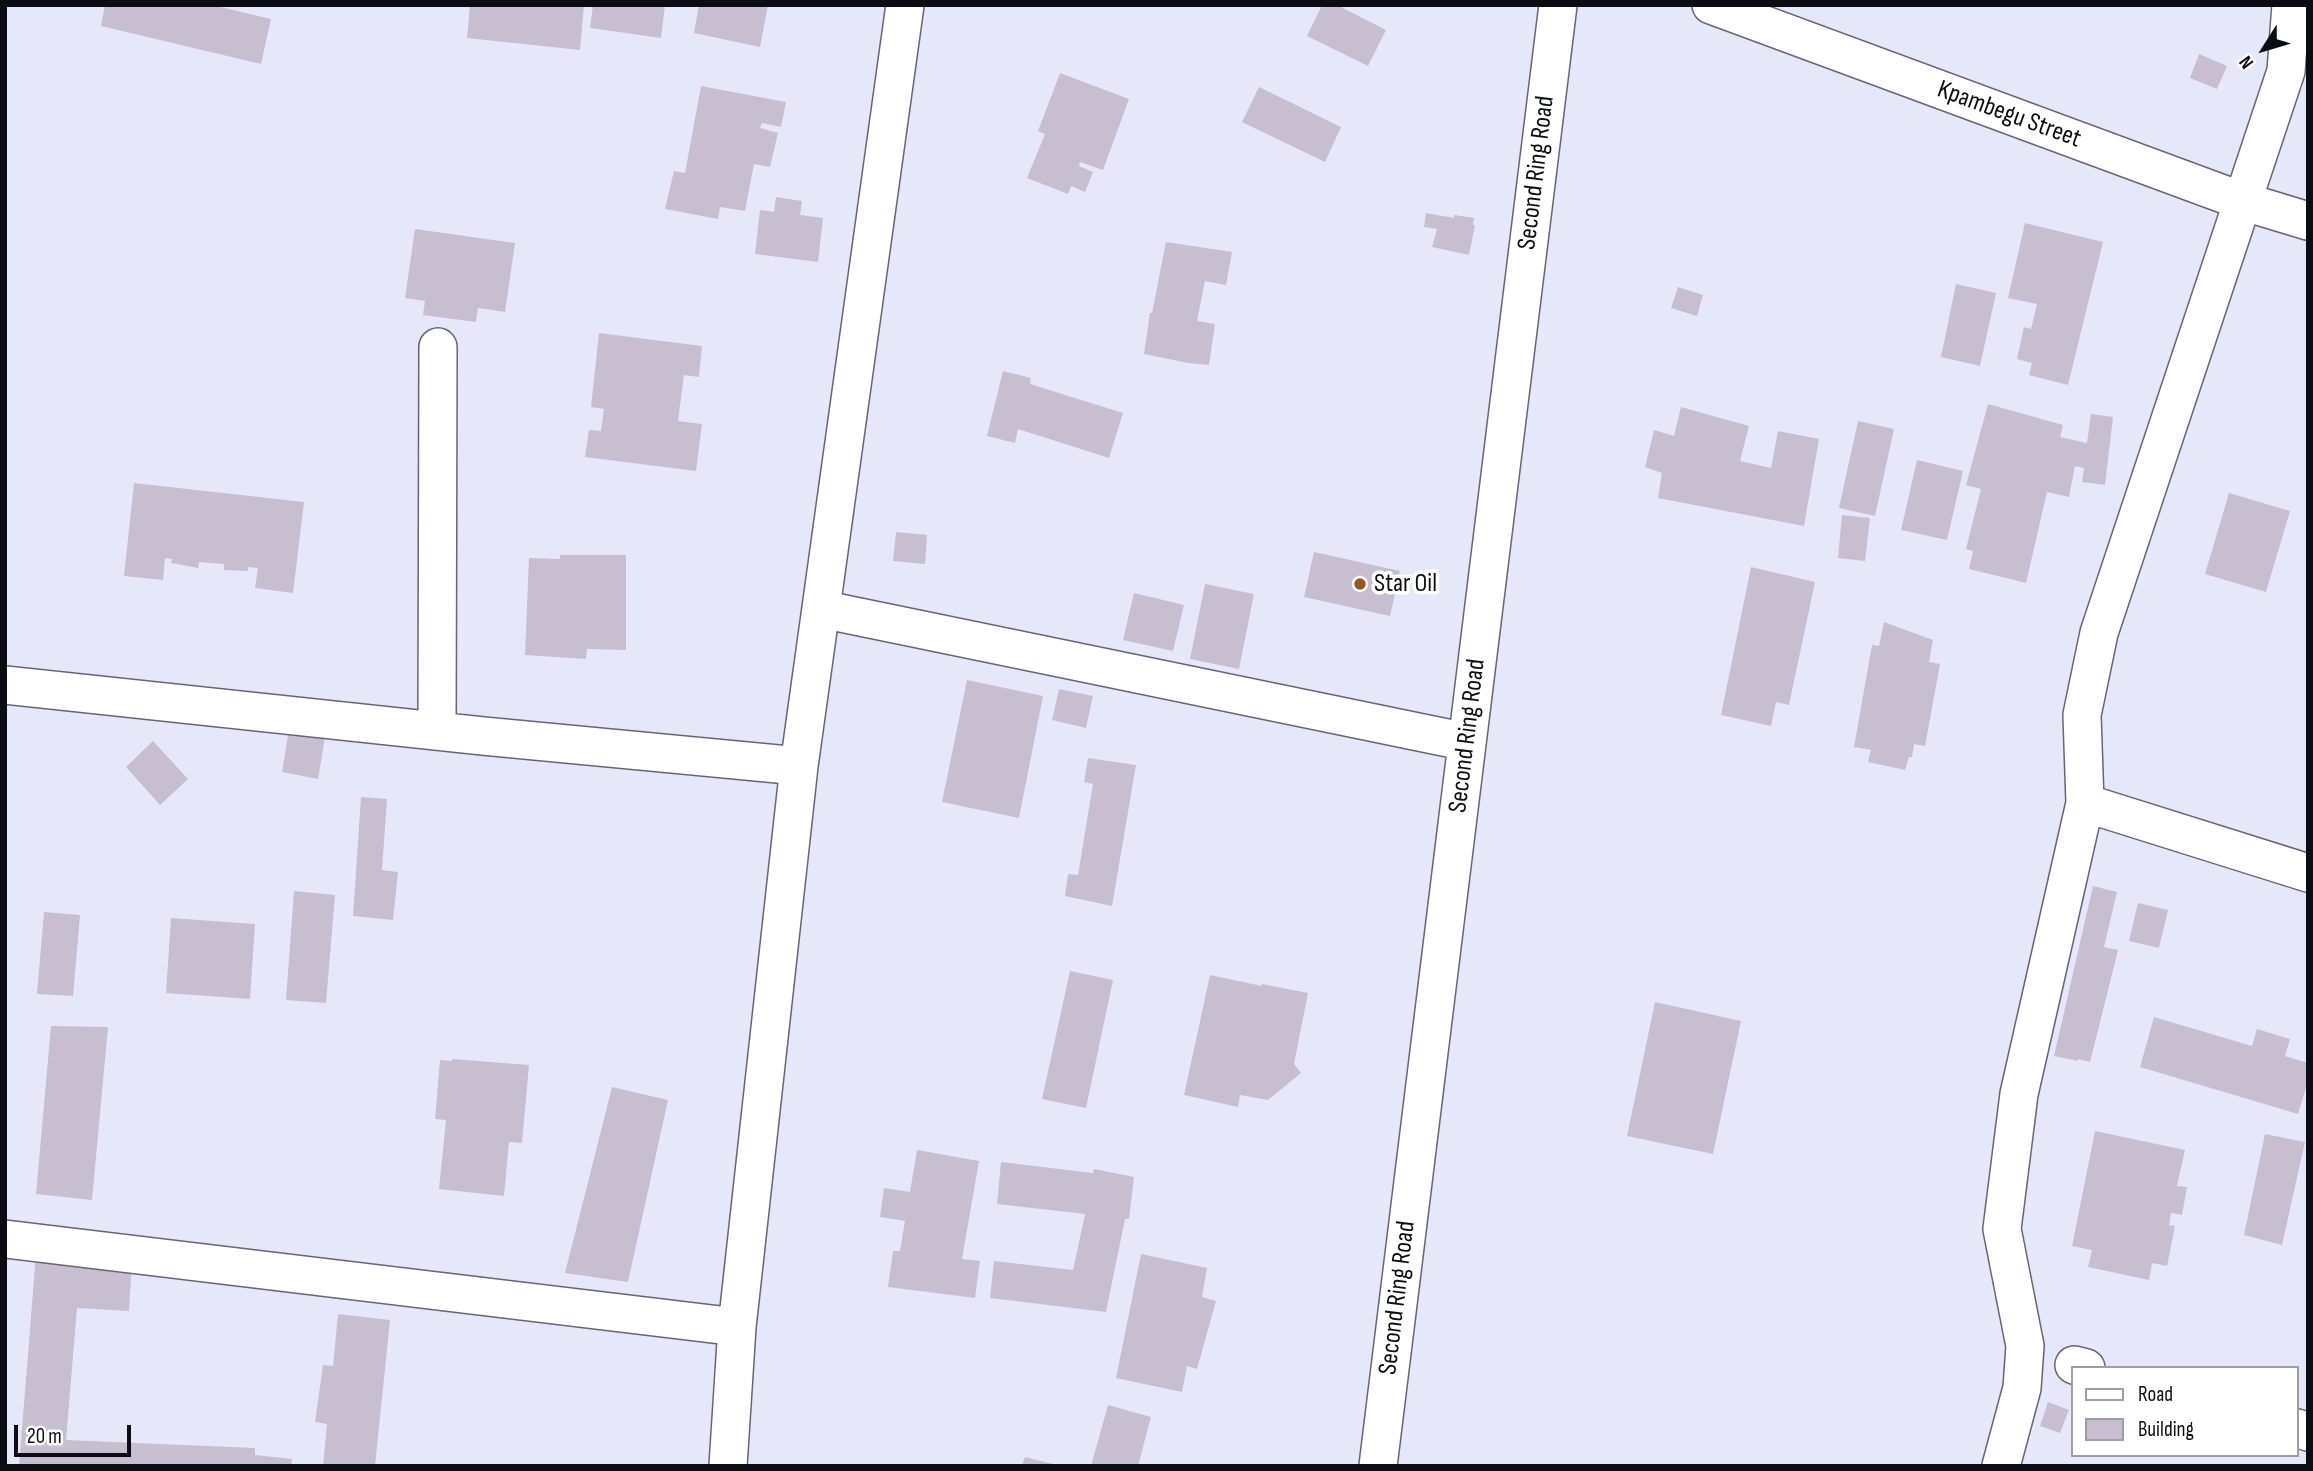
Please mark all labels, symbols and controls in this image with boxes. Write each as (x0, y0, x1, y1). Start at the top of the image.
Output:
north arrow (2229, 14, 2299, 84)
text: N (2235, 51, 2259, 73)
street label: Kpambegu Street (1933, 75, 2085, 155)
street label: Second Ring Road (1512, 94, 1562, 252)
place label: Star Oil (1374, 568, 1437, 600)
marker: Star Oil (1352, 576, 1368, 592)
street label: Second Ring Road (1443, 657, 1493, 815)
street label: Second Ring Road (1373, 1219, 1423, 1377)
legend (2072, 1366, 2299, 1457)
text: Road (2138, 1382, 2173, 1407)
scale bar (18, 1412, 135, 1456)
text: Building (2138, 1417, 2194, 1442)
text: 20 m (27, 1424, 62, 1449)

